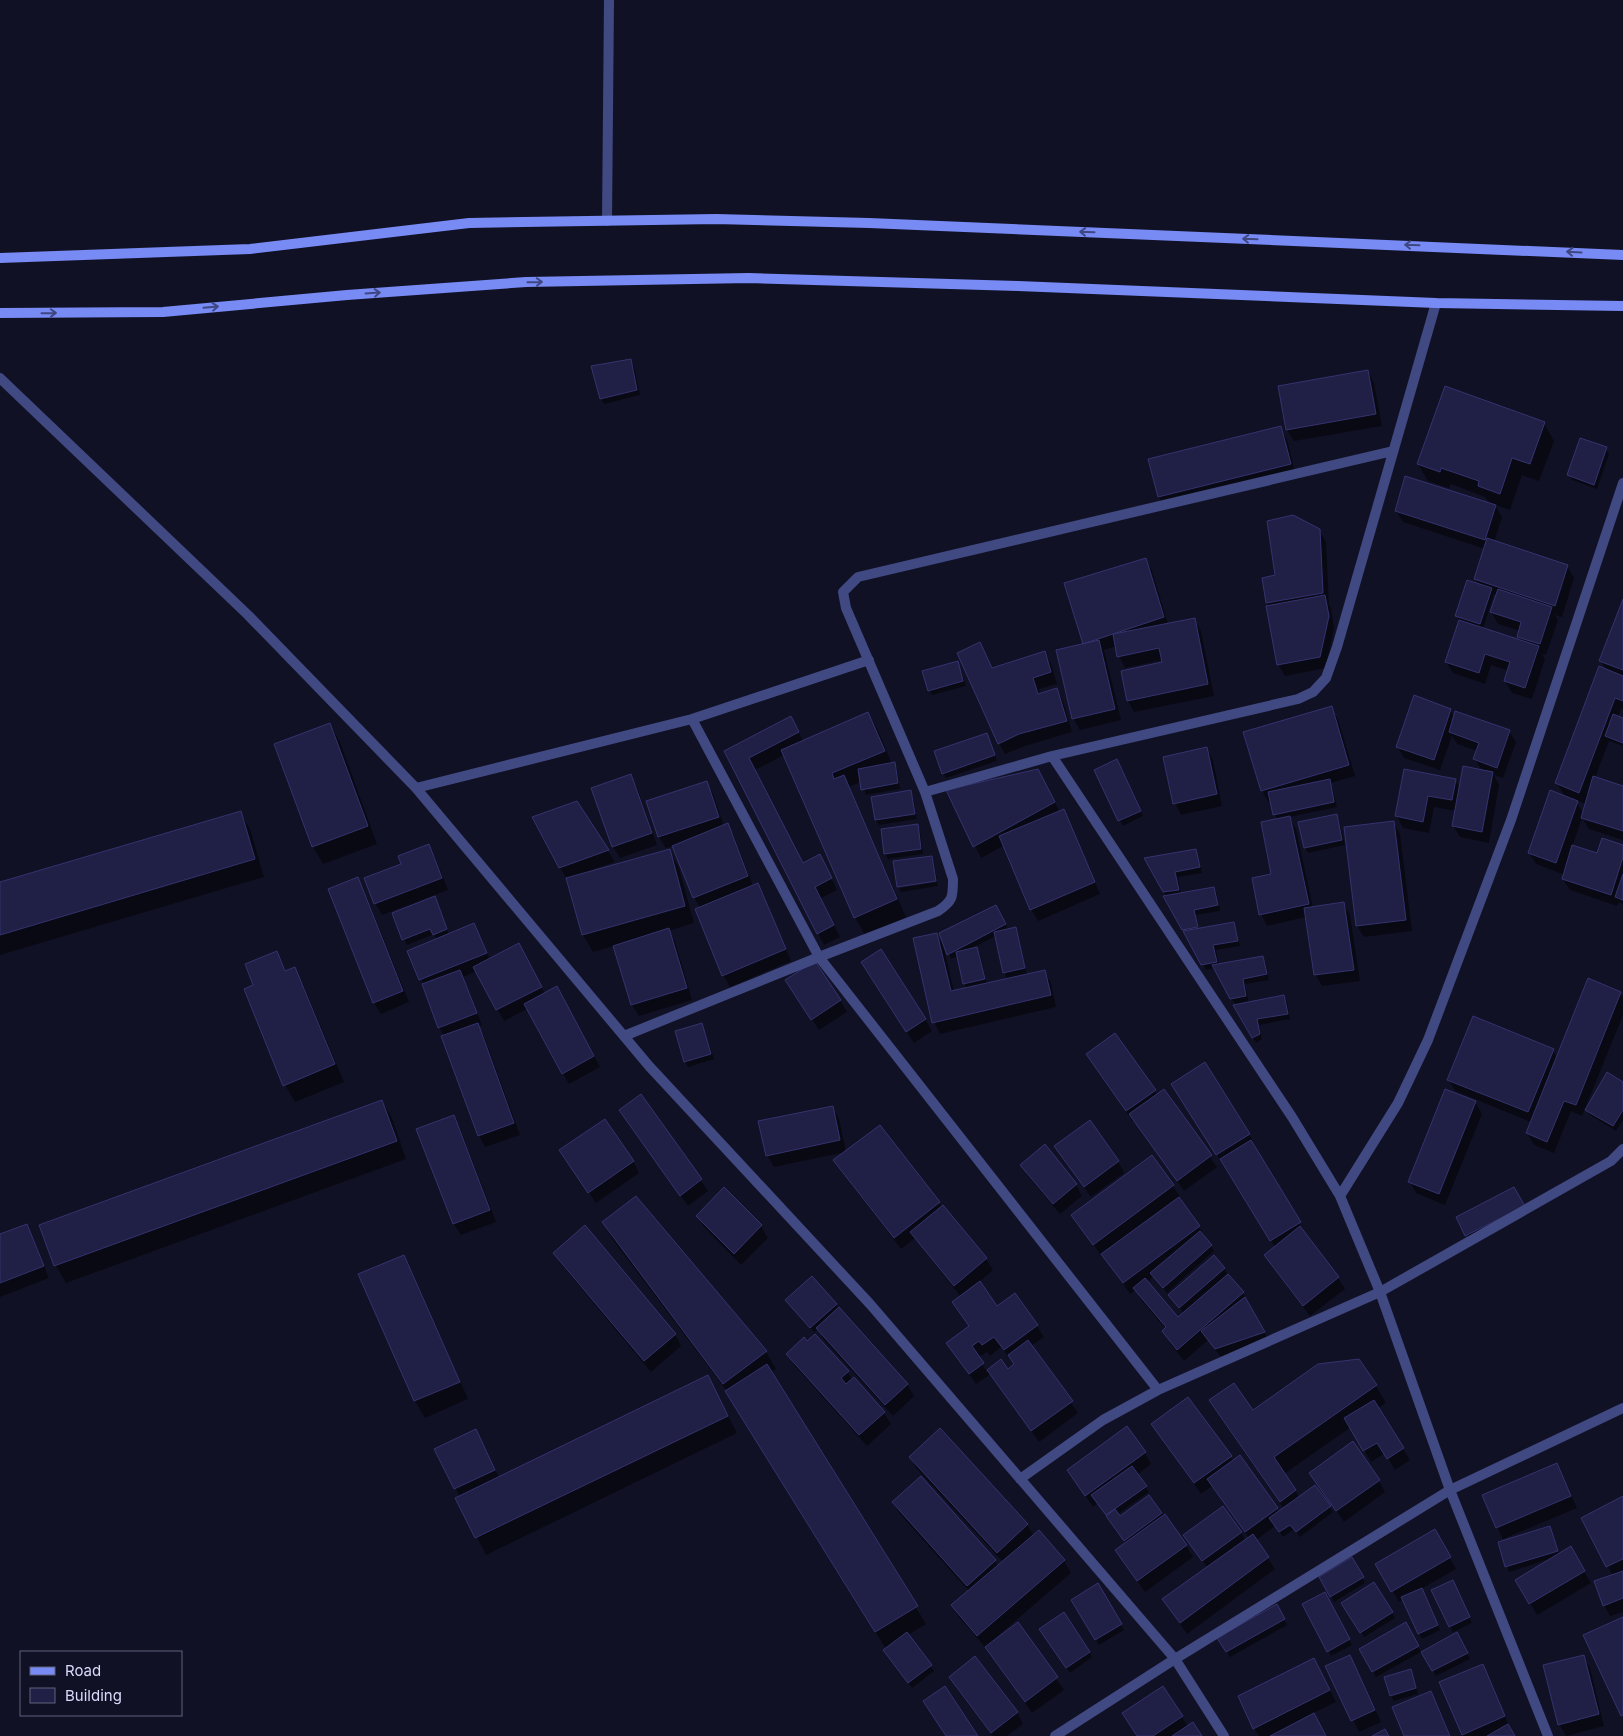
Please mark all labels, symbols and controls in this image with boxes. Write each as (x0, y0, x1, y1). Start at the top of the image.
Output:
one-way arrow (1080, 228, 1096, 237)
one-way arrow (1242, 234, 1258, 243)
one-way arrow (1404, 241, 1420, 250)
one-way arrow (1567, 248, 1583, 257)
one-way arrow (527, 277, 543, 286)
one-way arrow (365, 288, 381, 298)
one-way arrow (203, 303, 219, 312)
one-way arrow (40, 308, 56, 318)
legend (20, 1651, 182, 1716)
text: Road (65, 1661, 101, 1680)
text: Building (65, 1686, 122, 1705)

